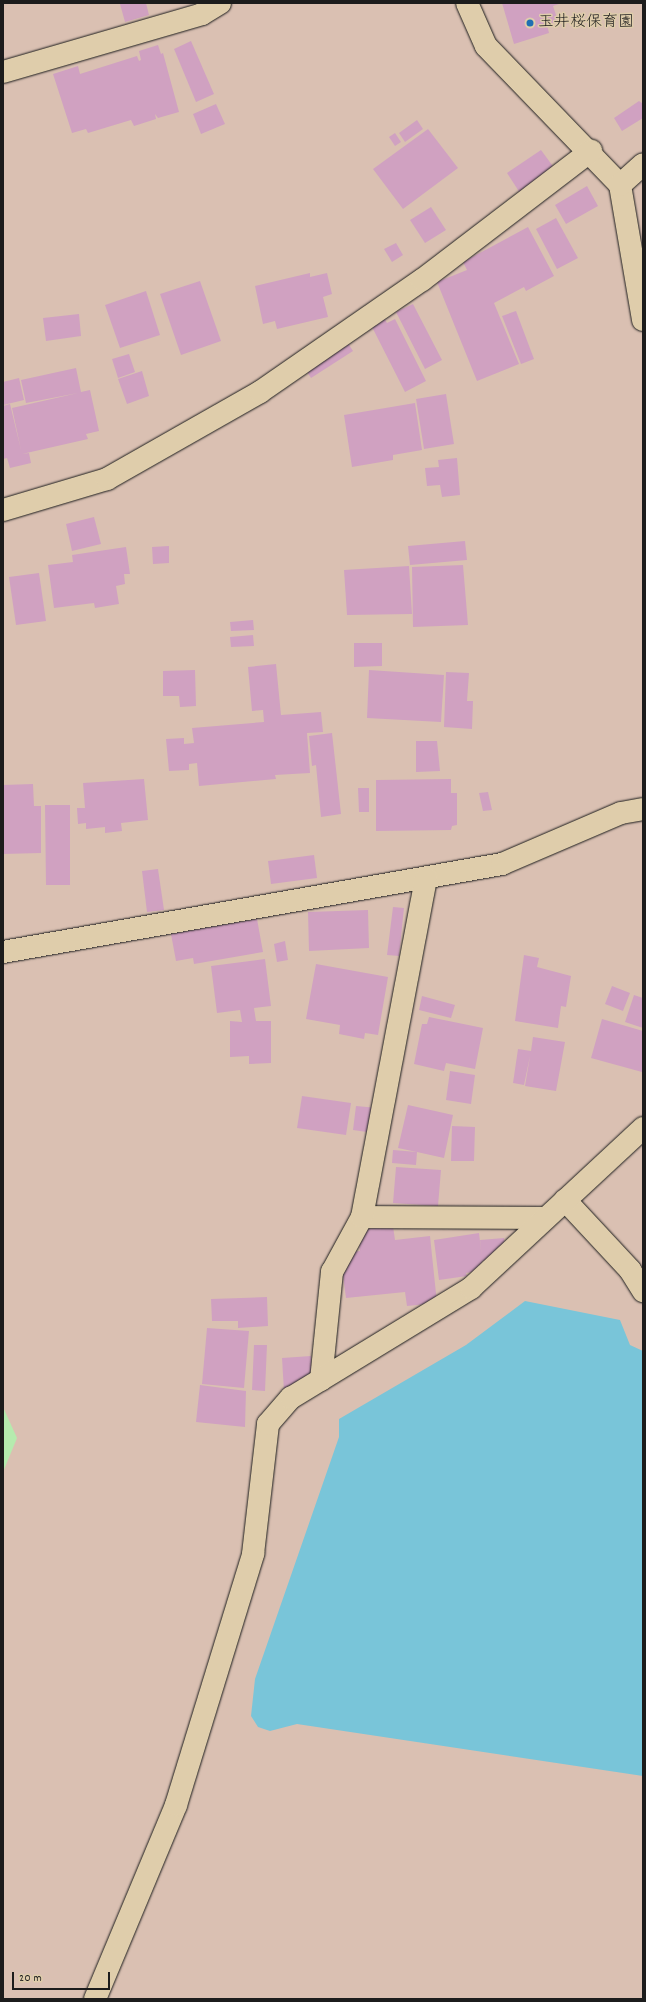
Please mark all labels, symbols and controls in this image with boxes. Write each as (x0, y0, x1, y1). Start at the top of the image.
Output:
place label: 玉井桜保育園 (538, 13, 634, 33)
marker: 玉井桜保育園 (525, 18, 535, 28)
scale bar (14, 1964, 112, 1990)
text: 20 m (19, 1970, 42, 1987)

